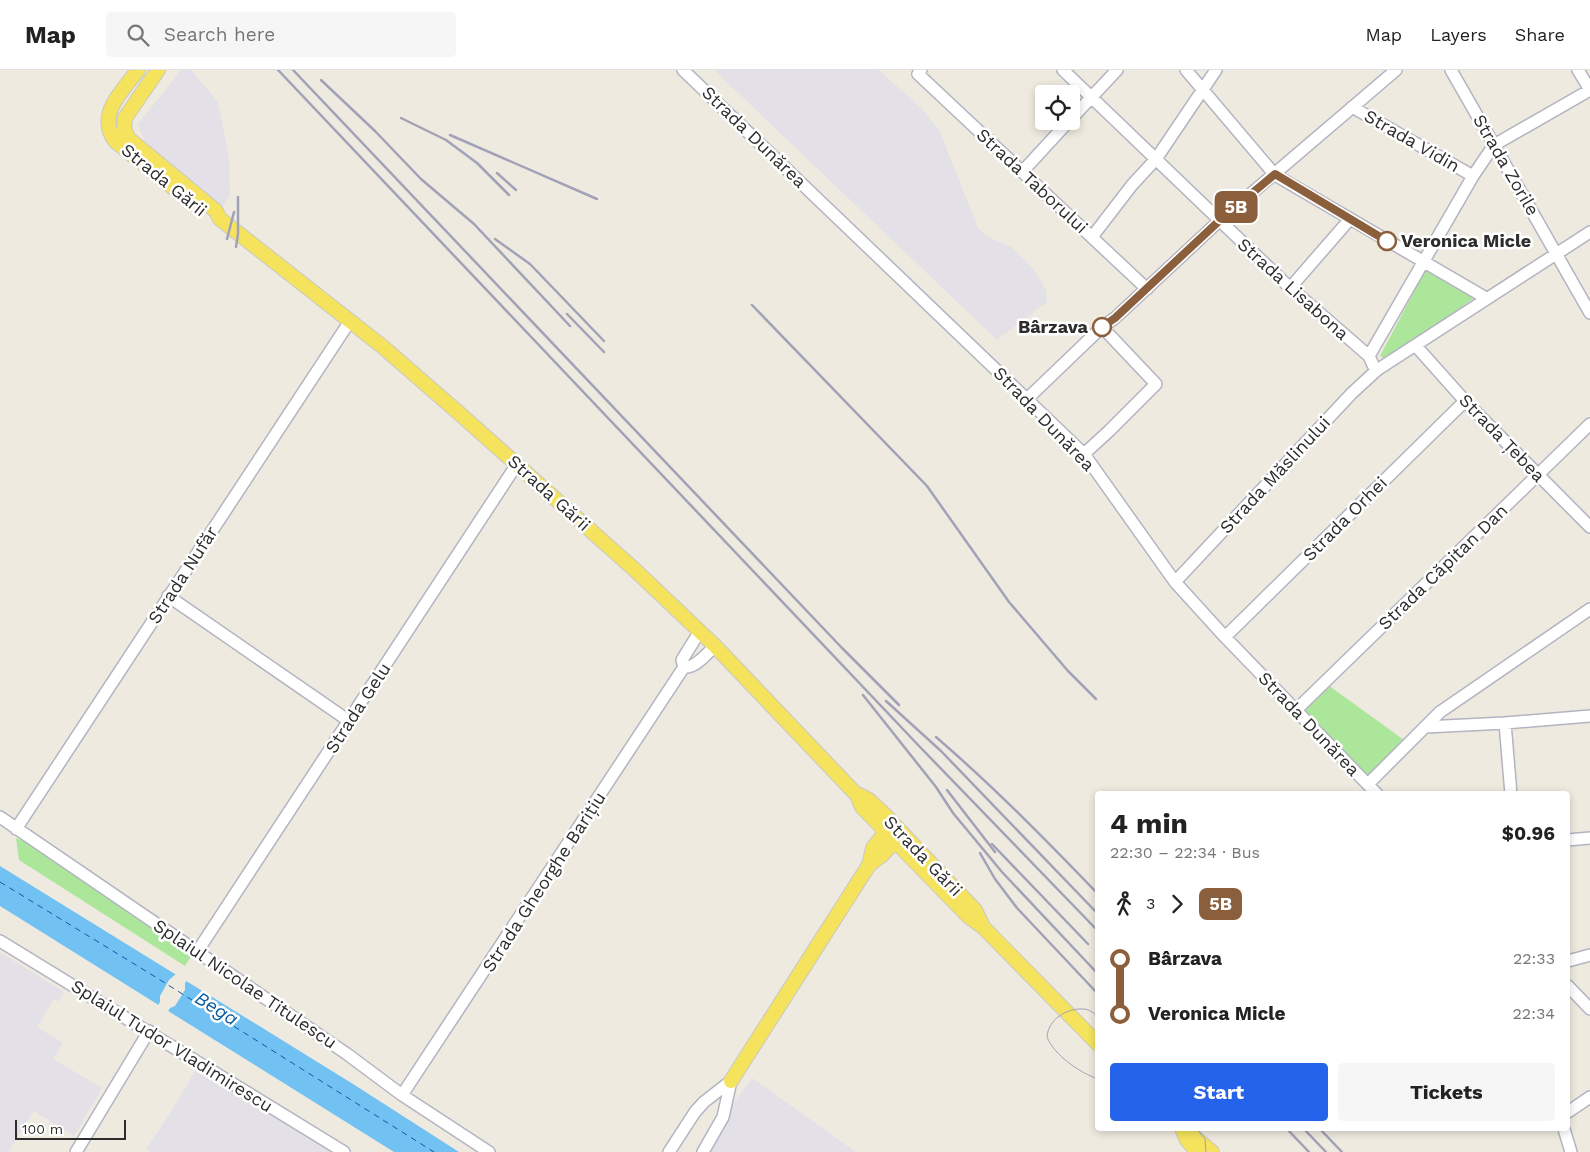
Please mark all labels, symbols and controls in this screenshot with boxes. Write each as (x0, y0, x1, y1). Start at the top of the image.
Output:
search box (106, 12, 456, 57)
text: Map (25, 21, 76, 49)
icon: search (124, 21, 152, 49)
text: Search here (164, 23, 275, 46)
text: Map (1365, 24, 1402, 45)
text: Layers (1430, 24, 1487, 45)
text: Share (1515, 24, 1565, 45)
street label: Strada Dunărea (698, 82, 811, 192)
map controls (1035, 85, 1080, 130)
button: locate (1035, 85, 1080, 130)
street label: Strada Vidin (1361, 105, 1464, 176)
street label: Strada Zorile (1469, 110, 1544, 219)
street label: Strada Taborului (972, 124, 1092, 238)
street label: Strada Gării (117, 139, 211, 220)
line badge: 5B (1214, 191, 1258, 223)
text: 5B (1225, 196, 1247, 217)
place label: Veronica Micle (1401, 230, 1531, 251)
marker: Veronica Micle (1377, 231, 1397, 251)
street label: Strada Lisabona (1233, 233, 1353, 344)
place label: Bârzava (1018, 316, 1089, 337)
marker: Bârzava (1092, 317, 1112, 337)
street label: Strada Dunărea (989, 362, 1099, 475)
street label: Strada Țebea (1455, 389, 1550, 486)
street label: Strada Măslinului (1215, 412, 1334, 538)
street label: Strada Gării (504, 450, 595, 535)
street label: Strada Orhei (1298, 472, 1391, 565)
street label: Strada Căpitan Dan (1374, 500, 1512, 634)
street label: Strada Nufăr (143, 522, 222, 627)
street label: Strada Gelu (321, 659, 395, 757)
street label: Strada Dunărea (1254, 667, 1364, 780)
street label: Strada Gheorghe Barițiu (477, 788, 610, 976)
text: 4 min (1110, 807, 1188, 840)
street label: Strada Gării (880, 811, 967, 900)
text: $0.96 (1502, 822, 1555, 845)
text: 22:30 – 22:34 · Bus (1110, 843, 1260, 862)
icon: walk (1110, 890, 1138, 918)
icon: forward (1163, 890, 1191, 918)
text: 5B (1209, 893, 1232, 914)
text: 3 (1146, 894, 1155, 913)
street label: Splaiul Nicolae Titulescu (150, 914, 341, 1053)
text: Bârzava (1148, 947, 1222, 970)
text: 22:33 (1513, 949, 1555, 968)
street label: Splaiul Tudor Vladimirescu (68, 975, 277, 1116)
water label: Bega (191, 986, 243, 1031)
text: Veronica Micle (1148, 1002, 1285, 1025)
text: 22:34 (1513, 1004, 1555, 1023)
button: Start (1110, 1063, 1328, 1121)
button: Tickets (1338, 1063, 1555, 1121)
scale bar (15, 1117, 126, 1140)
text: 100 m (22, 1121, 63, 1137)

